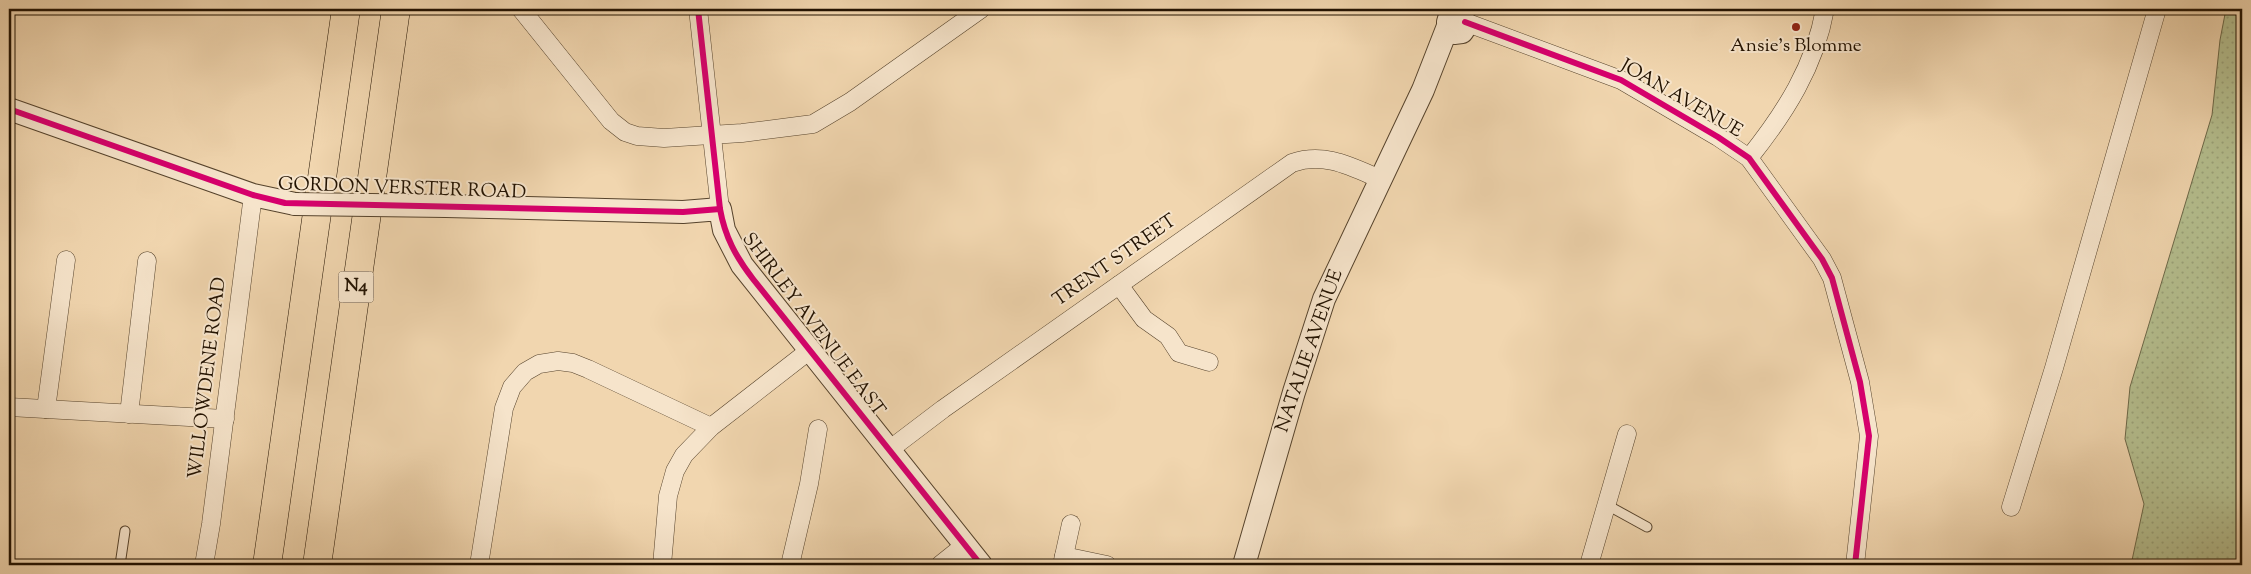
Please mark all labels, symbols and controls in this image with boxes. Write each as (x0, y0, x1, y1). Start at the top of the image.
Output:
marker: Ansie's Blomme (1790, 21, 1802, 33)
place label: Ansie's Blomme (1730, 33, 1862, 60)
street label: JOAN AVENUE (1614, 53, 1748, 145)
street label: GORDON VERSTER ROAD (277, 171, 527, 207)
street label: TRENT STREET (1048, 208, 1182, 314)
street label: SHIRLEY AVENUE EAST (735, 228, 891, 422)
street label: NATALIE AVENUE (1269, 265, 1351, 436)
road number: N4 (338, 272, 374, 302)
street label: WILLOWDENE ROAD (182, 276, 234, 480)

